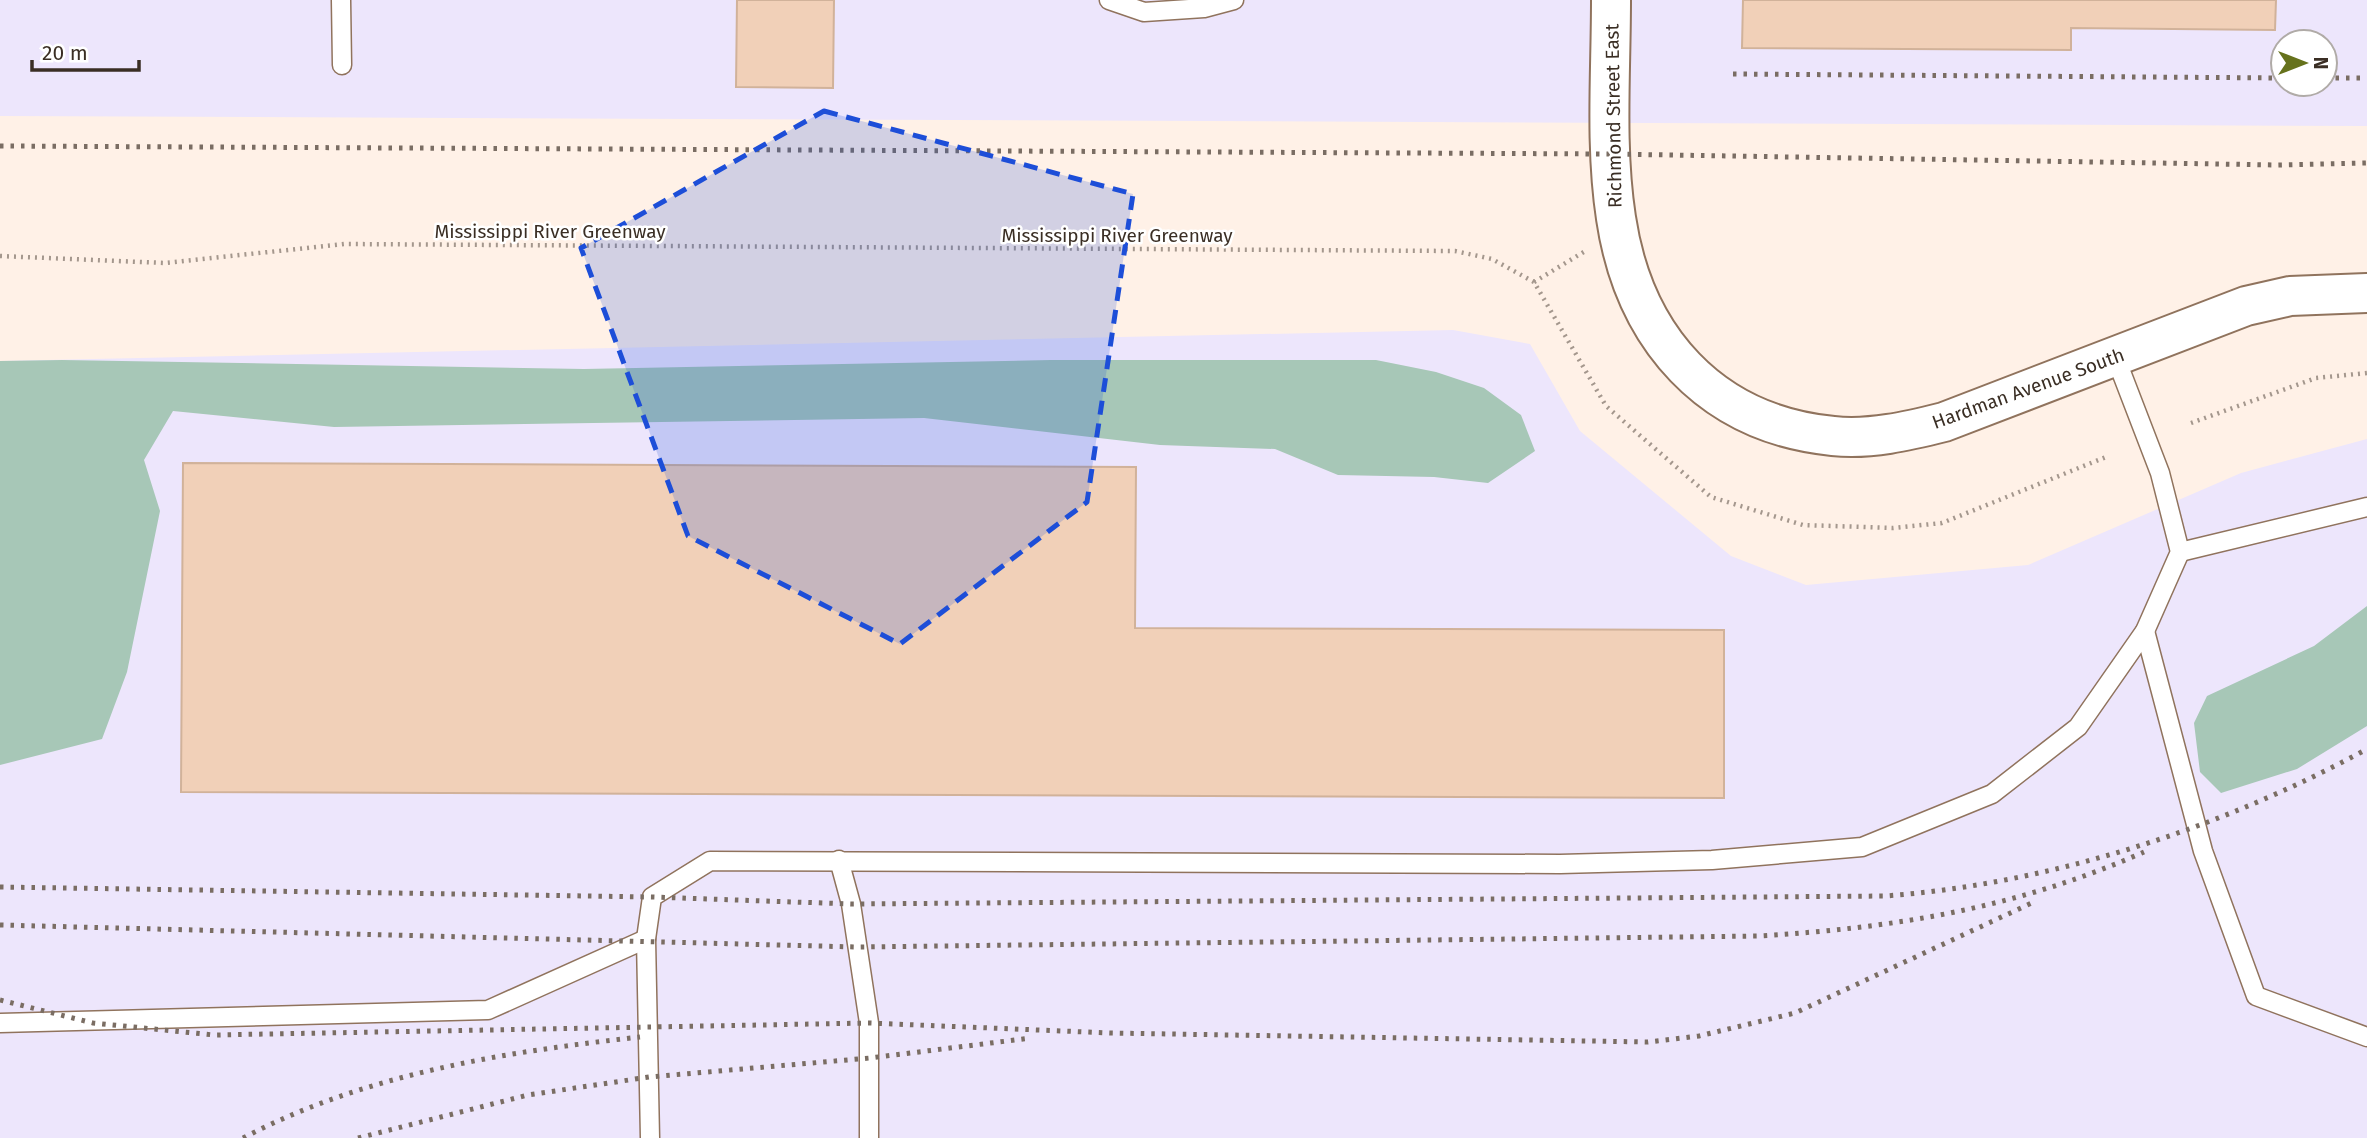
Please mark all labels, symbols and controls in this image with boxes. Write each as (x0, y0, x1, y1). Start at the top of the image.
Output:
street label: Richmond Street East (1600, 23, 1627, 208)
scale bar (32, 28, 138, 72)
north arrow (2269, 28, 2339, 98)
text: 20 m (42, 40, 88, 66)
text: N (2309, 57, 2332, 69)
street label: Mississippi River Greenway (434, 220, 666, 243)
street label: Mississippi River Greenway (1001, 224, 1233, 247)
street label: Hardman Avenue South (1929, 343, 2127, 434)

